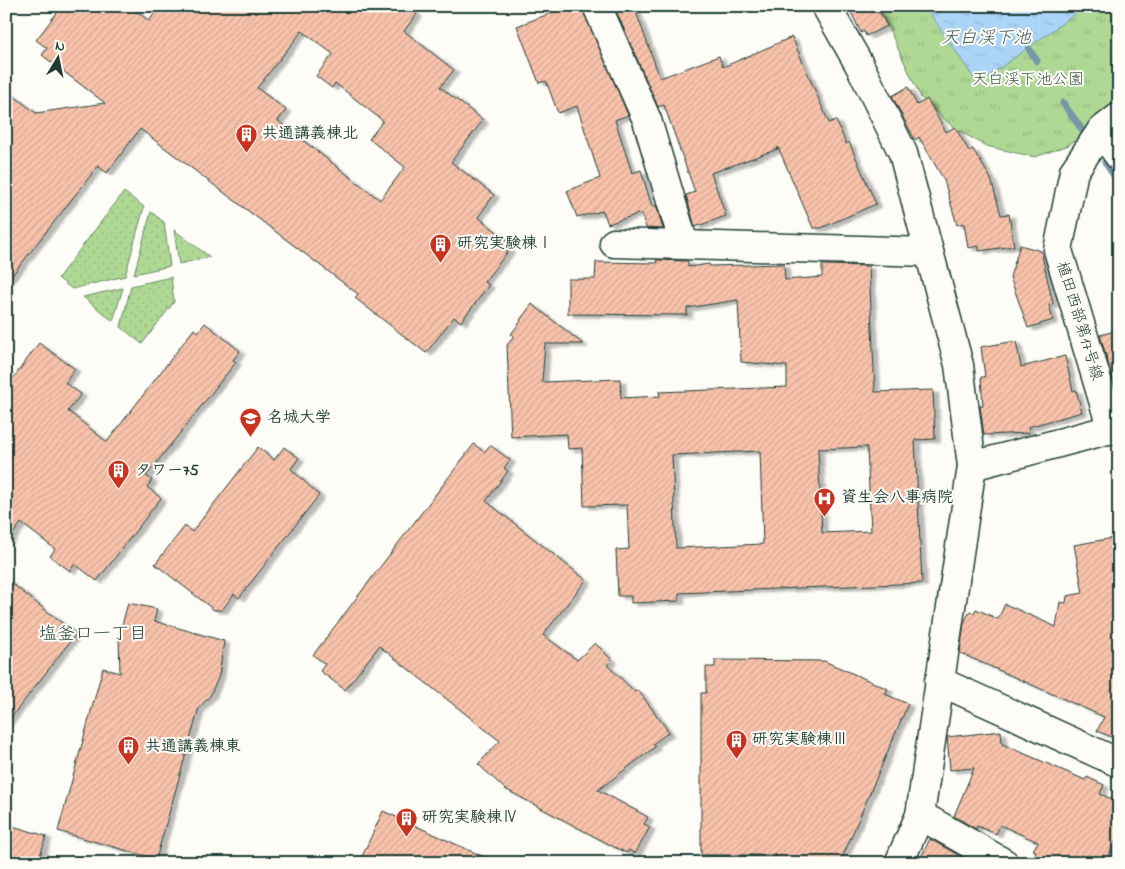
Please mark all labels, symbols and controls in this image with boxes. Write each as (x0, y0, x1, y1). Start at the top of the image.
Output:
water label: 天白渓下池 (941, 26, 1032, 52)
north arrow (32, 32, 82, 82)
text: N (54, 36, 66, 58)
park label: 天白渓下池公園 (972, 68, 1084, 92)
building icon: 共通講義棟北 (234, 122, 258, 153)
place label: 共通講義棟北 (262, 122, 358, 146)
building icon: 研究実験棟Ⅰ (429, 232, 453, 263)
place label: 研究実験棟Ⅰ (457, 232, 553, 256)
street label: 植田西部第17号線 (1049, 258, 1109, 384)
school or university icon: 名城大学 (239, 406, 263, 437)
place label: 名城大学 (267, 406, 331, 430)
building icon: タワー75 (107, 459, 131, 490)
place label: タワー75 (135, 459, 200, 483)
hospital icon: 資生会八事病院 (813, 486, 837, 517)
place label: 資生会八事病院 (841, 486, 953, 510)
district label: 塩釜口一丁目 (39, 622, 147, 648)
building icon: 研究実験棟Ⅲ (724, 728, 748, 759)
place label: 研究実験棟Ⅲ (752, 728, 848, 752)
building icon: 共通講義棟東 (117, 735, 141, 766)
place label: 共通講義棟東 (145, 735, 241, 759)
building icon: 研究実験棟Ⅳ (394, 806, 418, 837)
place label: 研究実験棟Ⅳ (422, 806, 518, 830)

